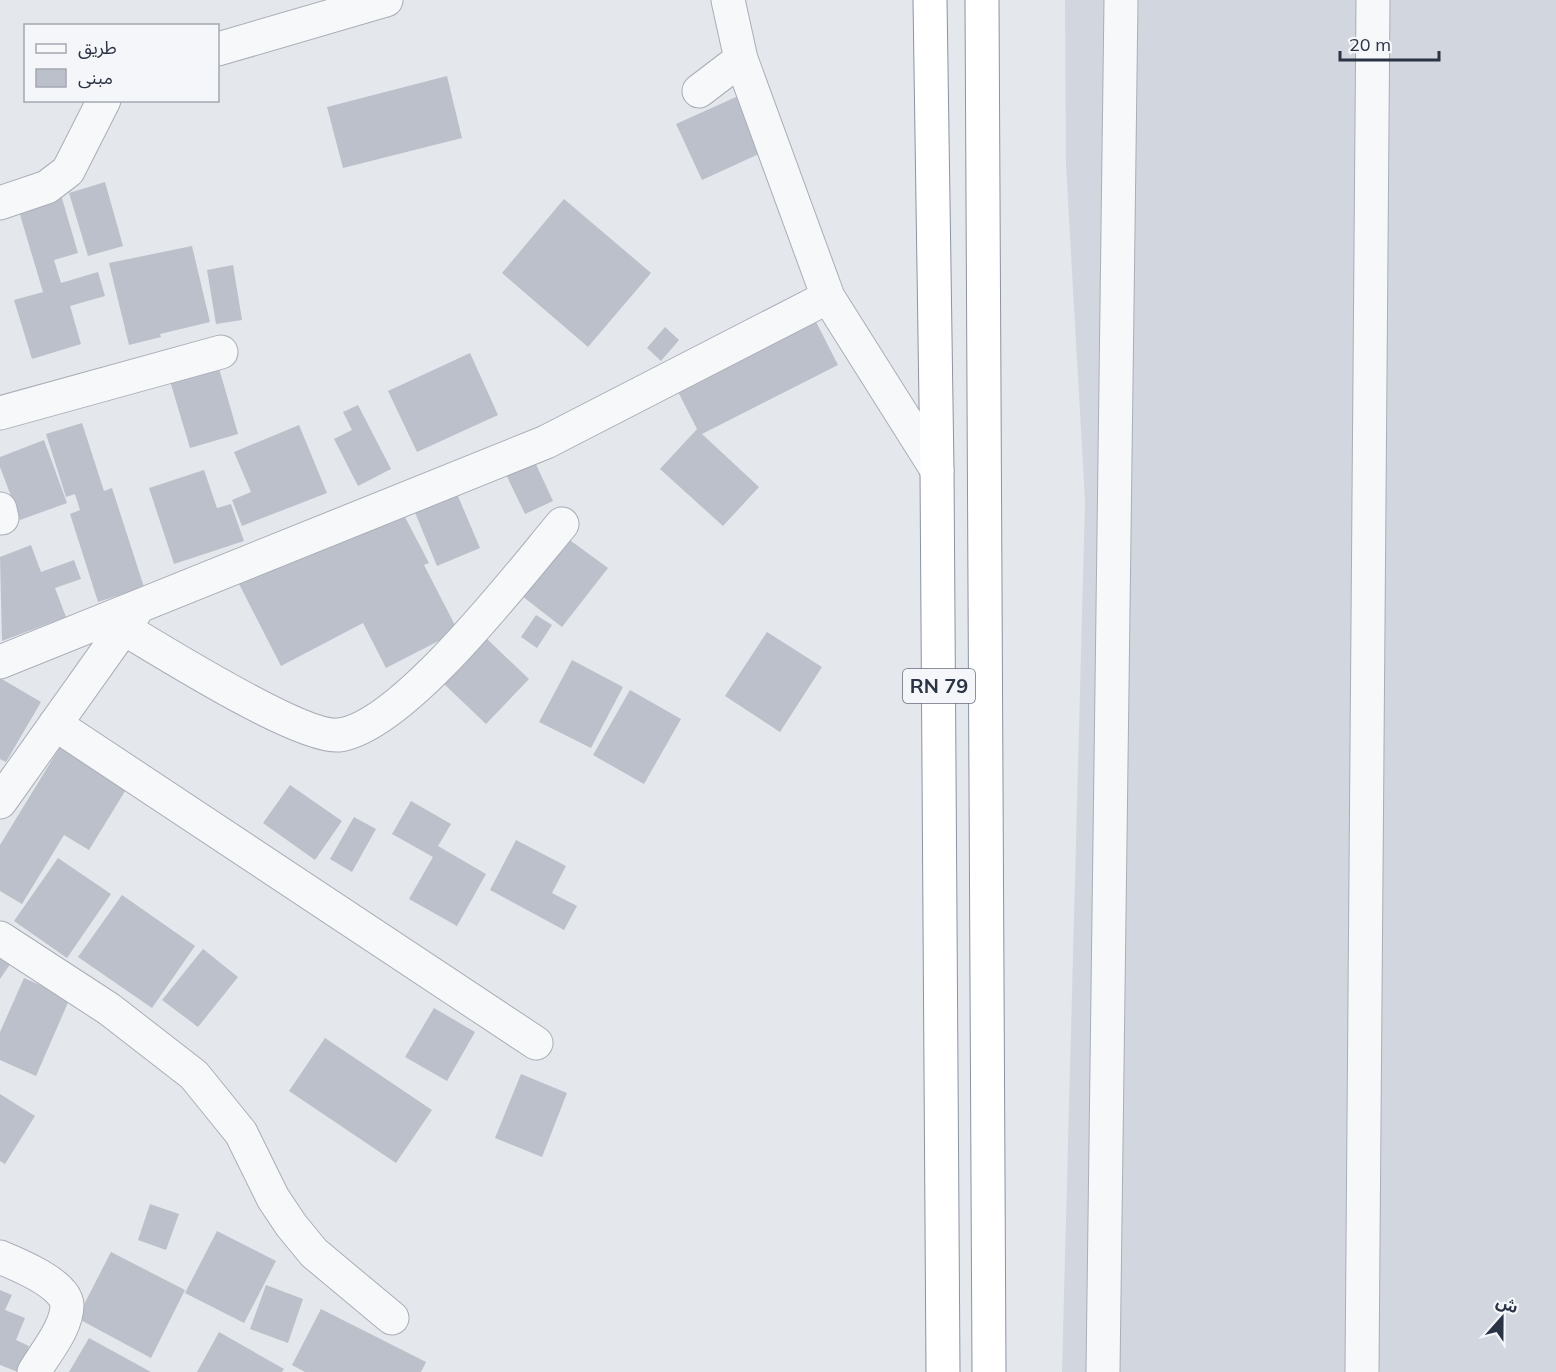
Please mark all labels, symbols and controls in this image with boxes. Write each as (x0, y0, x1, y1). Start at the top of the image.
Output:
legend (24, 24, 219, 102)
scale bar (1340, 24, 1439, 62)
text: 20 m (1349, 33, 1391, 56)
text: طريق (78, 36, 117, 59)
text: مبنى (78, 66, 113, 89)
road number: RN 79 (903, 669, 975, 703)
north arrow (1472, 1288, 1532, 1348)
text: ش (1494, 1291, 1521, 1317)

